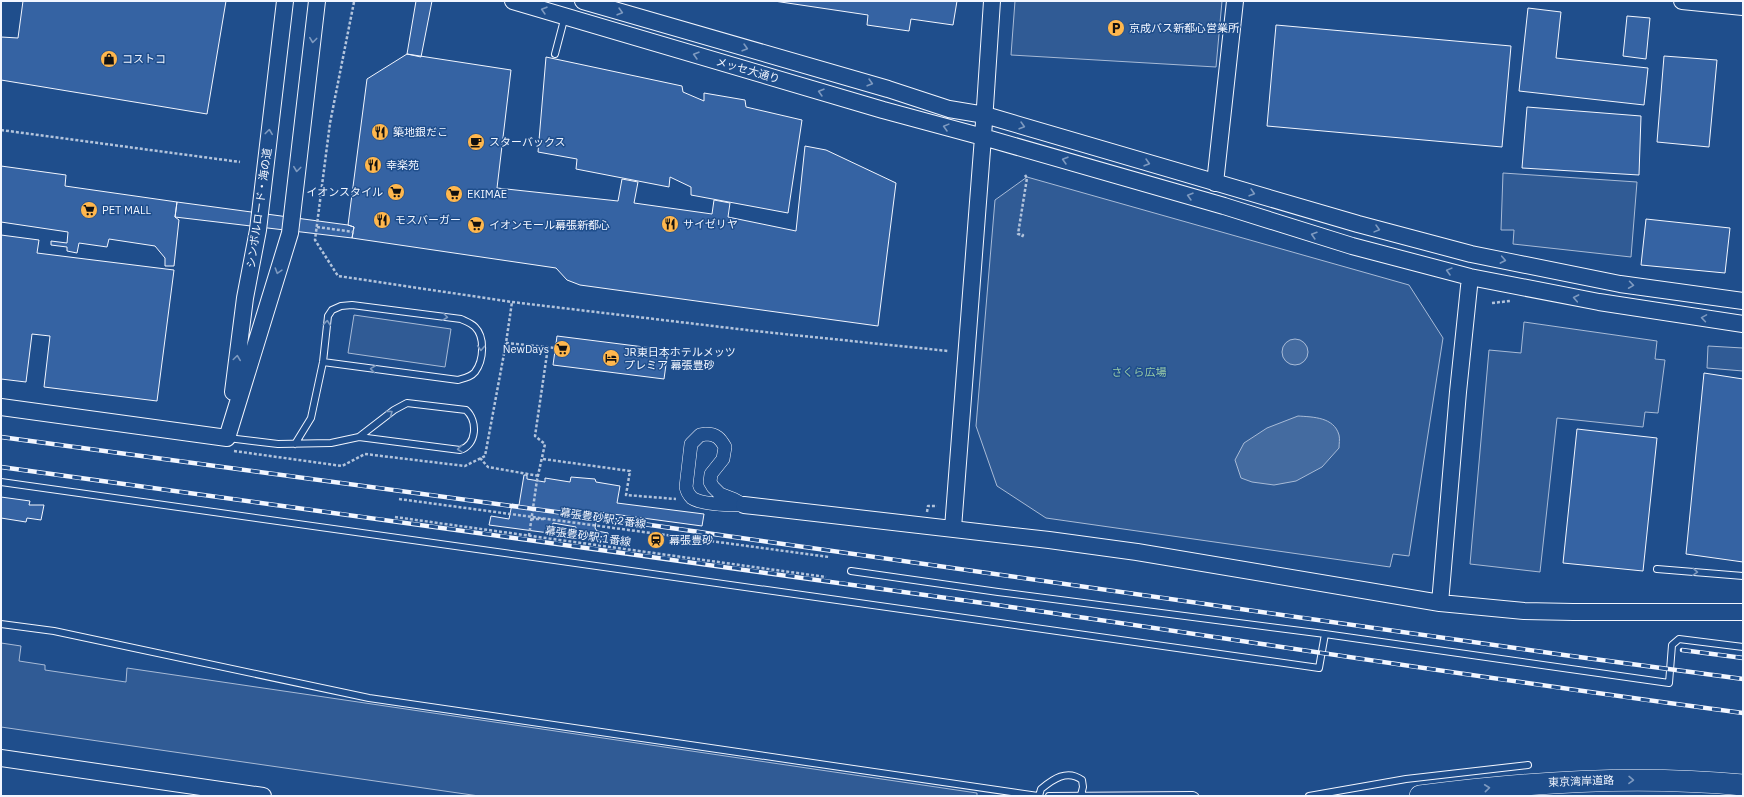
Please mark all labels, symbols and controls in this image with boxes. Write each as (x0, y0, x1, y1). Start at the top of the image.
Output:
one-way arrow (541, 6, 548, 15)
one-way arrow (617, 7, 624, 16)
parking icon: 京成バス新都心営業所 (1106, 18, 1126, 38)
place label: 京成バス新都心営業所 (1129, 21, 1240, 35)
one-way arrow (308, 37, 317, 43)
one-way arrow (742, 43, 749, 51)
shop icon: コストコ (99, 49, 119, 69)
one-way arrow (693, 51, 700, 60)
place label: コストコ (122, 52, 166, 66)
street label: メッセ大通り (714, 54, 782, 86)
one-way arrow (867, 78, 874, 87)
one-way arrow (817, 88, 824, 97)
one-way arrow (1018, 121, 1025, 130)
restaurant icon: 築地銀だこ (370, 122, 390, 142)
one-way arrow (942, 123, 949, 132)
place label: 築地銀だこ (393, 125, 448, 139)
one-way arrow (265, 129, 274, 135)
cafe icon: スターバックス (466, 132, 486, 152)
place label: スターバックス (489, 135, 566, 149)
street label: シンボルロード・海の道 (244, 147, 274, 269)
restaurant icon: 幸楽苑 (363, 155, 383, 175)
one-way arrow (1062, 157, 1068, 165)
place label: 幸楽苑 (386, 158, 419, 172)
one-way arrow (1143, 158, 1150, 167)
one-way arrow (293, 166, 302, 172)
supermarket icon: イオンスタイル (386, 182, 406, 202)
supermarket icon: EKIMAE (444, 184, 464, 204)
place label: イオンスタイル (306, 185, 383, 199)
place label: EKIMAE (467, 187, 507, 201)
one-way arrow (1248, 188, 1255, 197)
one-way arrow (1187, 192, 1194, 201)
supermarket icon: PET MALL (79, 200, 99, 220)
place label: PET MALL (102, 203, 151, 217)
restaurant icon: モスバーガー (372, 210, 392, 230)
place label: モスバーガー (395, 213, 461, 227)
restaurant icon: サイゼリヤ (660, 214, 680, 234)
supermarket icon: イオンモール幕張新都心 (466, 215, 486, 235)
place label: サイゼリヤ (683, 217, 738, 231)
place label: イオンモール幕張新都心 (489, 218, 610, 232)
one-way arrow (1373, 224, 1380, 233)
one-way arrow (1311, 231, 1318, 239)
one-way arrow (1500, 256, 1506, 264)
one-way arrow (274, 267, 283, 274)
one-way arrow (1446, 268, 1452, 276)
one-way arrow (1628, 280, 1634, 289)
one-way arrow (1573, 294, 1579, 302)
one-way arrow (442, 312, 448, 321)
one-way arrow (1701, 314, 1707, 323)
one-way arrow (322, 320, 331, 326)
supermarket icon: NewDays (552, 339, 572, 359)
place label: NewDays (503, 342, 549, 356)
one-way arrow (477, 345, 485, 351)
place label: JR東日本ホテルメッツ プレミア 幕張豊砂 (624, 345, 736, 372)
hotel icon: JR東日本ホテルメッツ プレミア 幕張豊砂 (601, 348, 621, 368)
one-way arrow (232, 355, 241, 361)
one-way arrow (370, 365, 376, 374)
park label: さくら広場 (1112, 365, 1167, 379)
one-way arrow (385, 411, 392, 418)
one-way arrow (456, 444, 463, 453)
street label: 幕張豊砂駅;2番線 (559, 505, 647, 531)
street label: 幕張豊砂駅;1番線 (544, 523, 632, 549)
station icon: 幕張豊砂 (646, 530, 666, 550)
place label: 幕張豊砂 (669, 533, 713, 547)
one-way arrow (1692, 567, 1698, 576)
street label: 東京湾岸道路 (1548, 773, 1614, 789)
one-way arrow (1628, 776, 1634, 784)
one-way arrow (1484, 784, 1490, 793)

